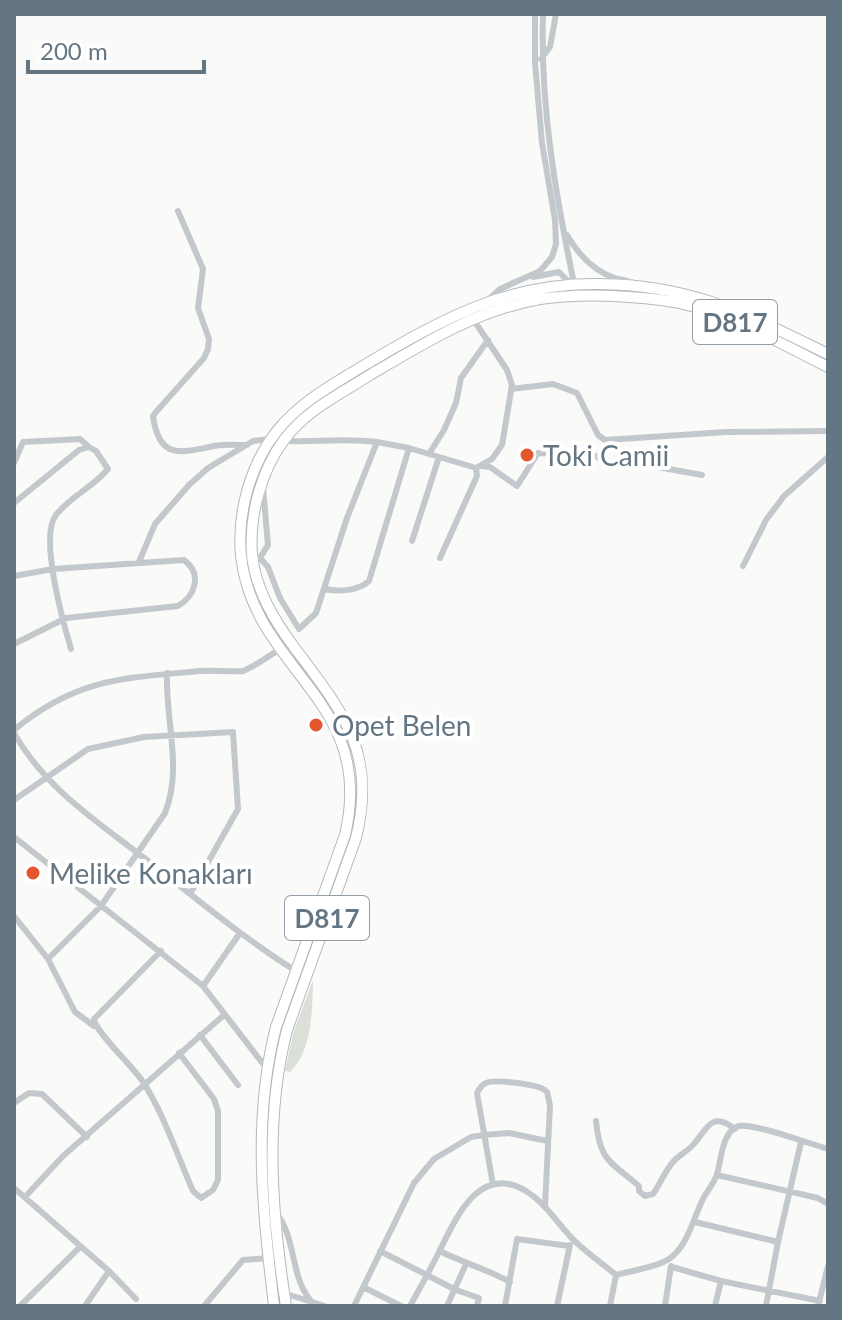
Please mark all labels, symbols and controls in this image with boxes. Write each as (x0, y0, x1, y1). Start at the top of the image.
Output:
scale bar (28, 24, 204, 74)
text: 200 m (40, 36, 108, 65)
road number: D817 (693, 300, 777, 344)
place label: Toki Camii (543, 438, 669, 472)
marker: Toki Camii (518, 446, 536, 464)
place label: Opet Belen (332, 708, 471, 742)
marker: Opet Belen (307, 716, 325, 734)
place label: Melike Konakları (49, 856, 253, 890)
marker: Melike Konakları (24, 864, 42, 882)
road number: D817 (285, 896, 369, 940)

